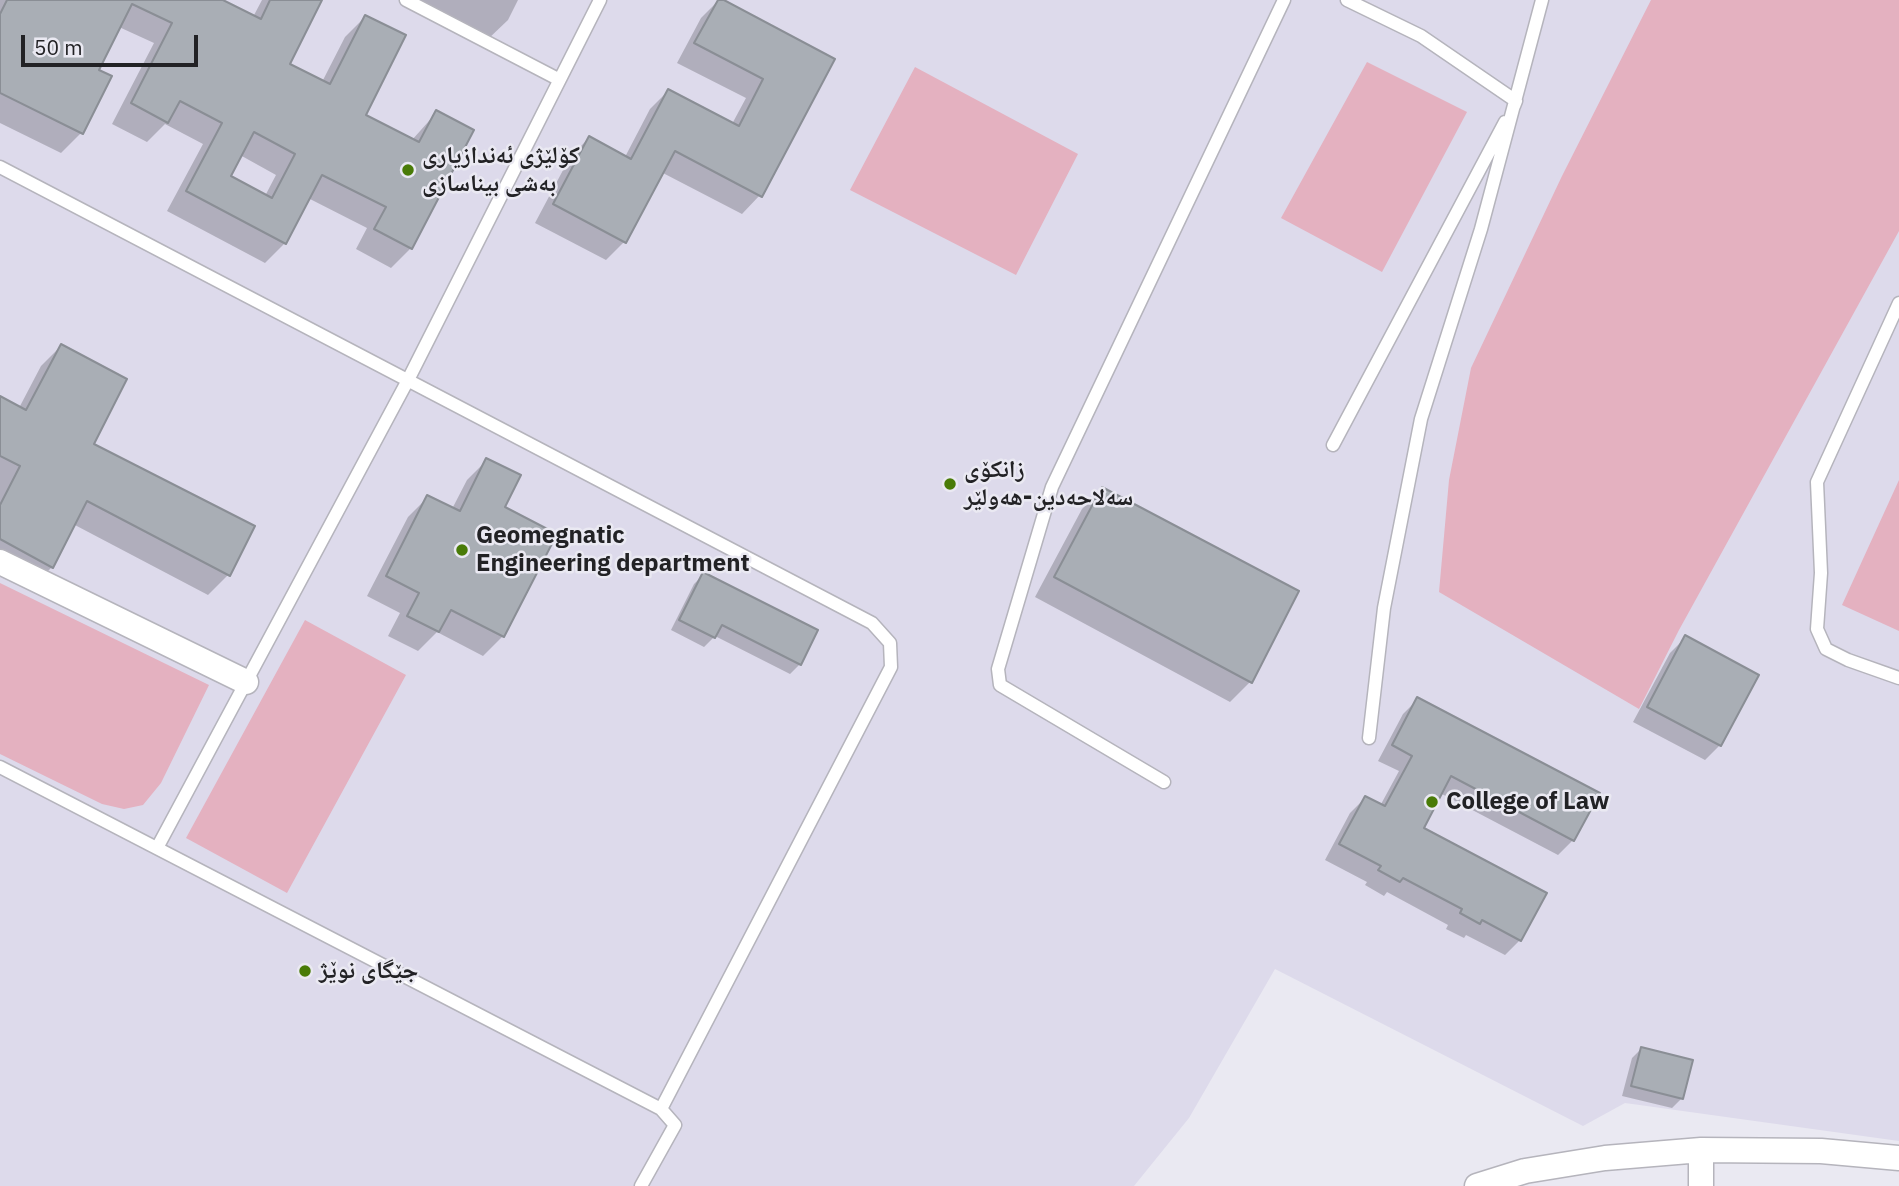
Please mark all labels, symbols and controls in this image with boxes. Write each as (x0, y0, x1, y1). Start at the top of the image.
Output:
scale bar (24, 21, 201, 65)
text: 50 m (34, 33, 83, 61)
place label: کۆلێژی ئەندازیاری بەشی بیناسازی (422, 142, 580, 198)
marker: کۆلێژی ئەندازیاری بەشی بیناسازی (400, 162, 416, 178)
place label: زانکۆی سەلاحەدین-هەولێر (964, 456, 1133, 512)
marker: زانکۆی سەلاحەدین-هەولێر (942, 476, 958, 492)
place label: Geomegnatic Engineering department (476, 522, 750, 578)
marker: Geomegnatic Engineering department (454, 542, 470, 558)
place label: College of Law (1446, 788, 1609, 816)
marker: College of Law (1424, 794, 1440, 810)
place label: جێگای نوێژ (319, 957, 418, 985)
marker: جێگای نوێژ (297, 963, 313, 979)

